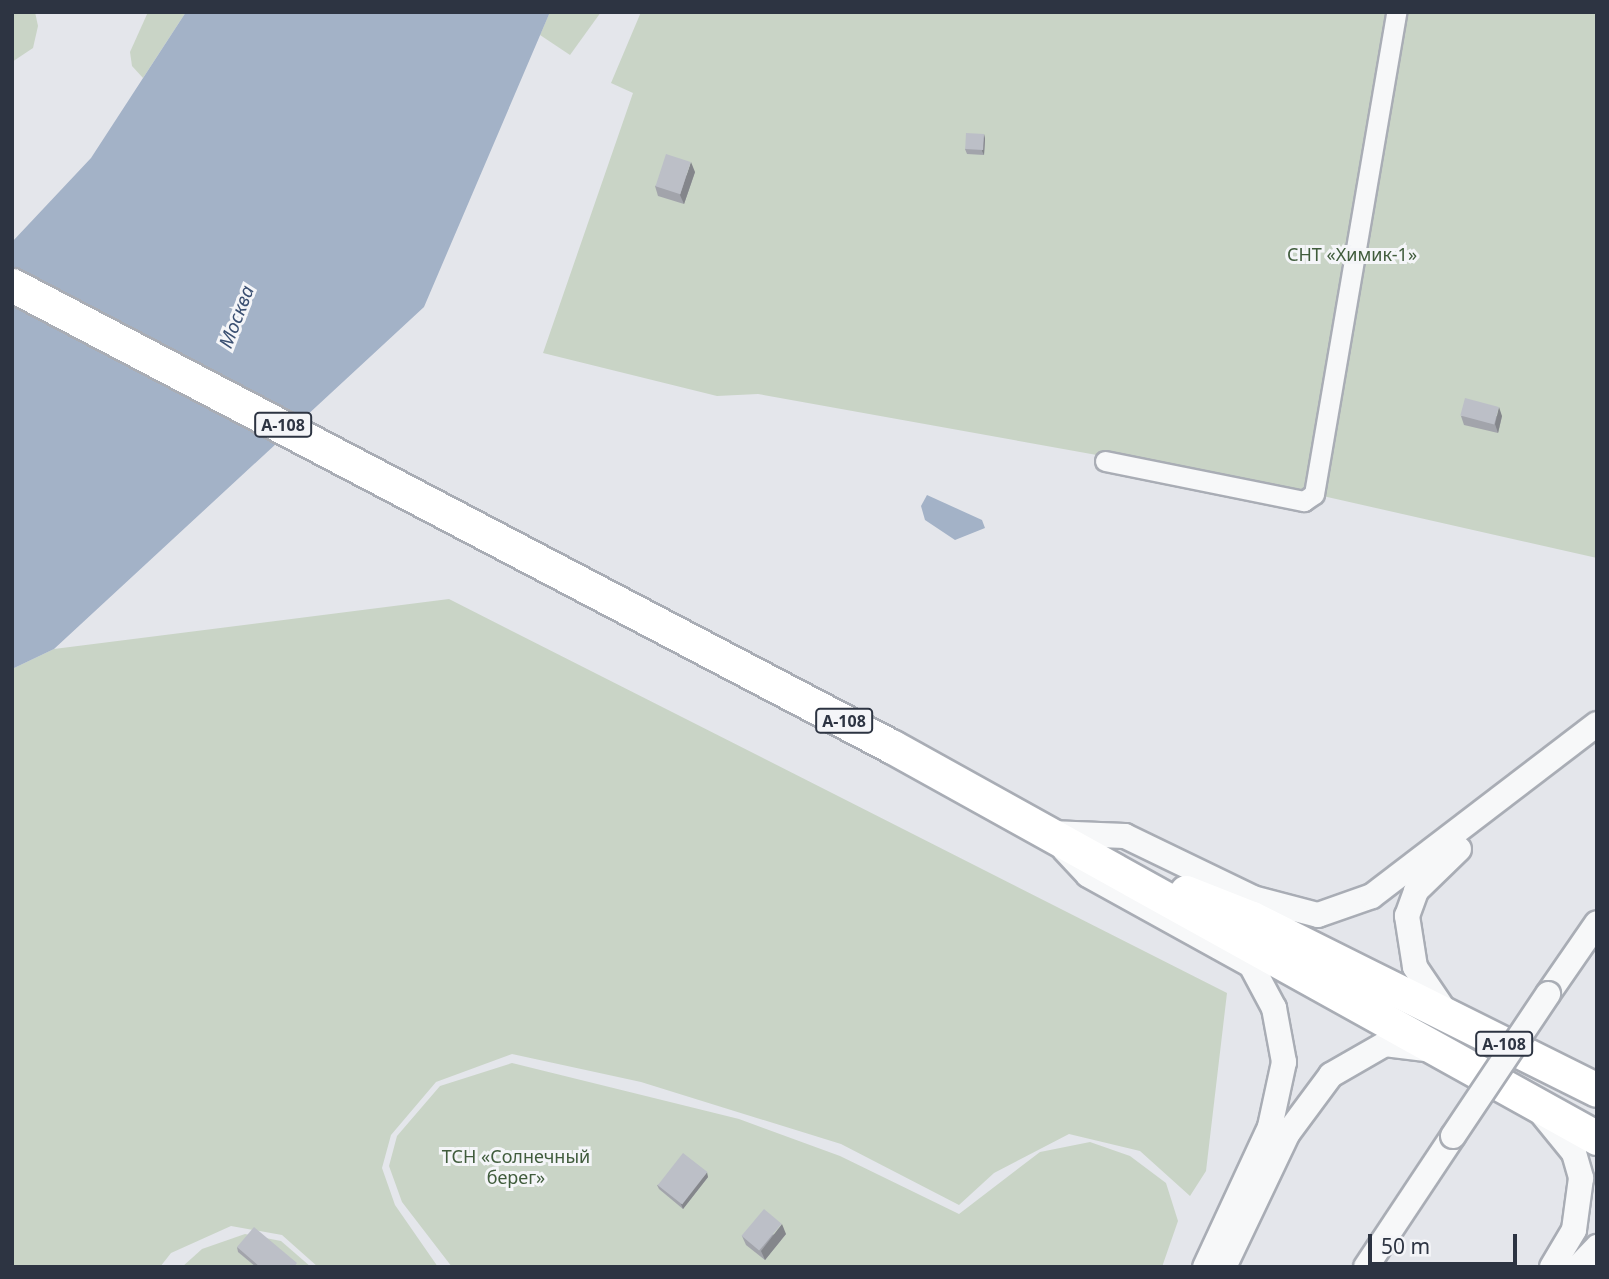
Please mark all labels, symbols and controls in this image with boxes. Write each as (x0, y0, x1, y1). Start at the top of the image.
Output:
park label: СНТ «Химик-1» (1287, 243, 1417, 265)
water label: Москва (215, 283, 259, 351)
road number: А-108 (253, 412, 313, 438)
road number: А-108 (814, 708, 874, 734)
road number: А-108 (1474, 1032, 1534, 1056)
park label: ТСН «Солнечный берег» (442, 1146, 590, 1188)
scale bar (1371, 1220, 1520, 1264)
text: 50 m (1381, 1232, 1430, 1260)

